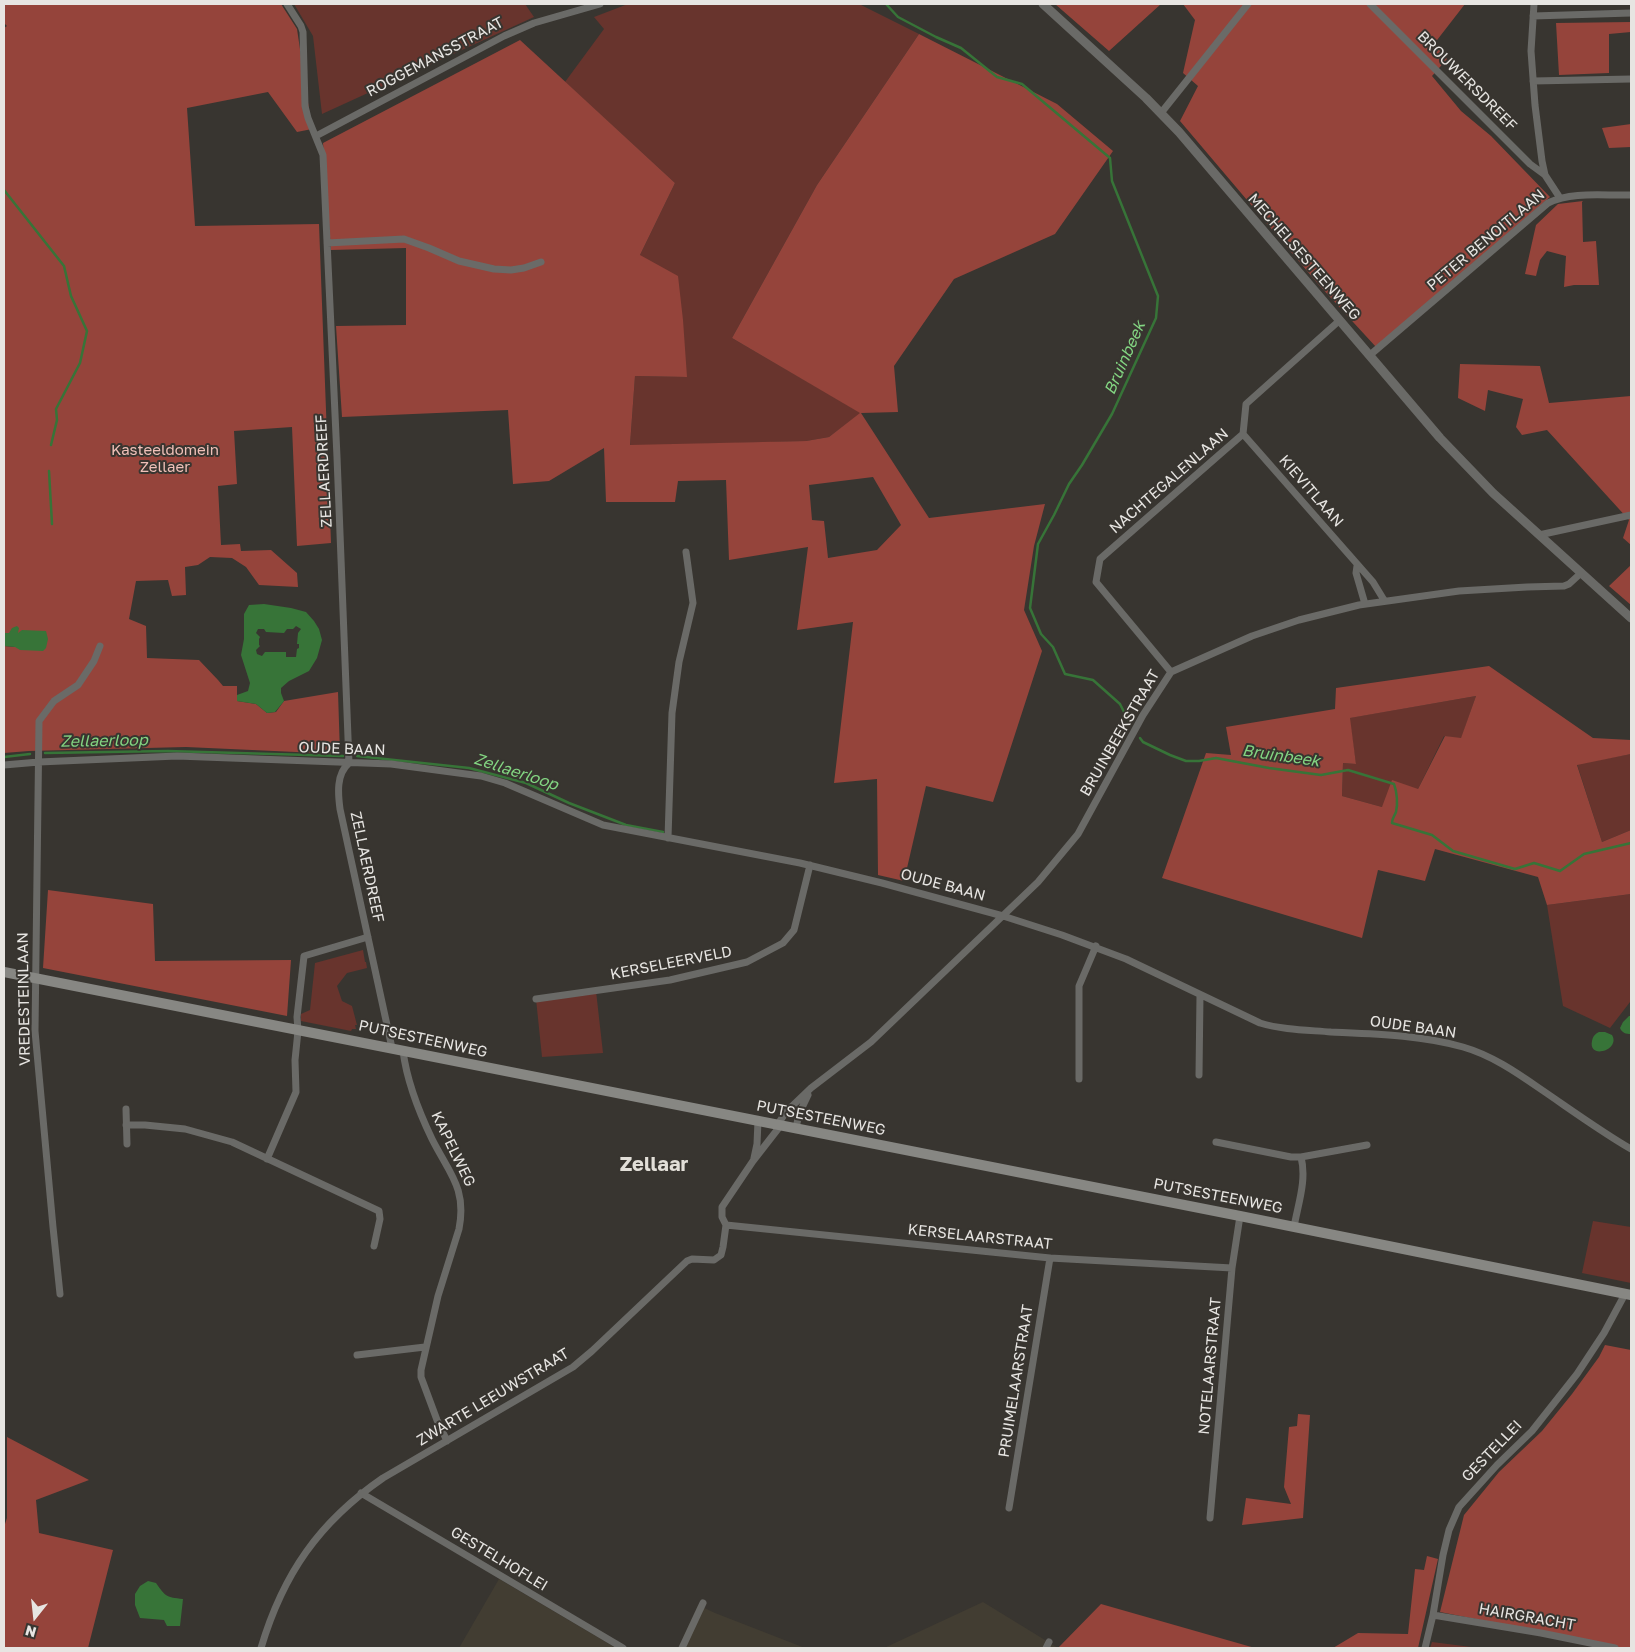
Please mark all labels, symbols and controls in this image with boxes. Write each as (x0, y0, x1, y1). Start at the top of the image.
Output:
street label: ROGGEMANSSTRAAT (363, 13, 507, 101)
street label: BROUWERSDREEF (1413, 27, 1521, 135)
street label: PETER BENOITLAAN (1424, 186, 1548, 294)
street label: MECHELSESTEENWEG (1244, 190, 1364, 324)
water label: Bruinbeek (1100, 318, 1150, 398)
street label: ZELLAERDREEF (312, 414, 336, 528)
street label: NACHTEGALENLAAN (1106, 425, 1232, 537)
park label: Kasteeldomein Zellaer (111, 441, 219, 476)
street label: KIEVITLAAN (1275, 451, 1347, 531)
street label: BRUINBEEKSTRAAT (1076, 667, 1164, 799)
water label: Zellaerloop (60, 731, 148, 751)
street label: OUDE BAAN (298, 738, 386, 760)
water label: Bruinbeek (1241, 741, 1321, 771)
water label: Zellaerloop (471, 749, 561, 795)
street label: ZELLAERDREEF (346, 810, 388, 924)
street label: OUDE BAAN (899, 865, 987, 905)
street label: VREDESTEINLAAN (14, 932, 34, 1066)
street label: KERSELEERVELD (609, 942, 733, 984)
street label: OUDE BAAN (1369, 1012, 1457, 1042)
street label: PUTSESTEENWEG (357, 1017, 489, 1061)
street label: PUTSESTEENWEG (755, 1097, 887, 1139)
street label: KAPELWEG (427, 1108, 479, 1190)
district label: Zellaar (620, 1153, 688, 1177)
street label: PUTSESTEENWEG (1152, 1175, 1284, 1217)
street label: KERSELAARSTRAAT (907, 1220, 1053, 1254)
street label: NOTELAARSTRAAT (1195, 1297, 1225, 1435)
street label: PRUIMELAARSTRAAT (995, 1303, 1037, 1459)
street label: ZWARTE LEEUWSTRAAT (414, 1344, 572, 1450)
street label: GESTELLEI (1458, 1416, 1526, 1486)
street label: GESTELHOFLEI (447, 1523, 551, 1595)
north arrow (10, 1592, 60, 1642)
street label: HAIRGRACHT (1477, 1600, 1577, 1634)
text: N (23, 1622, 38, 1642)

